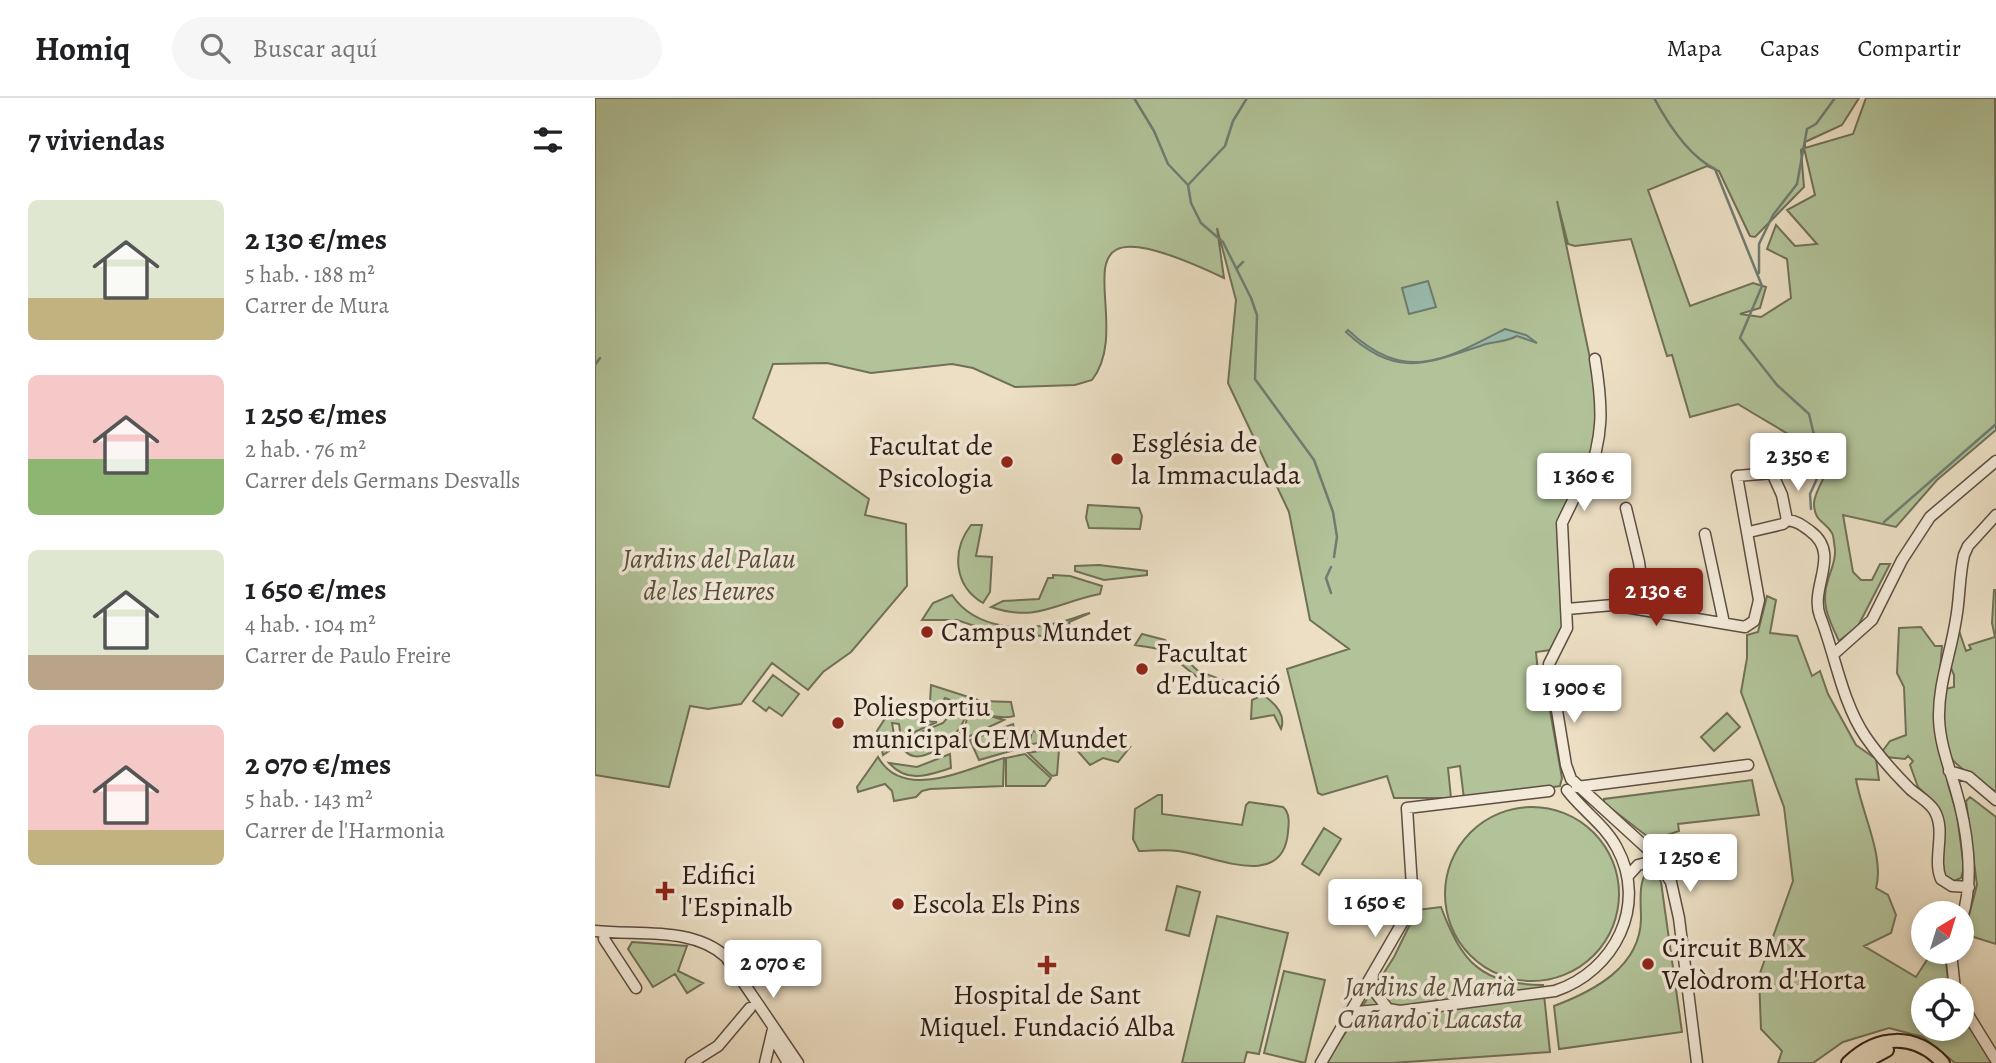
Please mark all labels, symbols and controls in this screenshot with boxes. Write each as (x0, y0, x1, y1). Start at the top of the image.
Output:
search box (172, 17, 662, 80)
text: Homiq (35, 26, 130, 71)
icon: search (196, 29, 234, 67)
text: Buscar aquí (252, 31, 377, 66)
text: Mapa (1667, 32, 1722, 64)
text: Capas (1760, 32, 1820, 64)
text: Compartir (1858, 32, 1961, 64)
text: 7 viviendas (28, 120, 165, 160)
icon: filters (529, 121, 567, 159)
text: 2 130 €/mes (245, 219, 387, 259)
icon: home (84, 228, 168, 312)
text: 5 hab. · 188 m² (245, 259, 375, 290)
text: Carrer de Mura (245, 290, 389, 321)
text: 1 250 €/mes (245, 394, 387, 434)
icon: home (84, 403, 168, 487)
place label: Església de la Immaculada (1131, 424, 1301, 494)
place label: Facultat de Psicologia (868, 427, 993, 497)
text: 2 hab. · 76 m² (245, 434, 366, 465)
pin: 2 350 € (1733, 434, 1863, 493)
text: 2 350 € (1766, 440, 1830, 471)
marker: Església de la Immaculada (1109, 451, 1125, 467)
marker: Facultat de Psicologia (999, 454, 1015, 470)
pin: 1 360 € (1519, 454, 1649, 513)
text: 1 360 € (1553, 460, 1615, 491)
text: Carrer dels Germans Desvalls (245, 465, 520, 496)
park label: Jardins del Palau de les Heures (621, 540, 796, 610)
pin: 2 130 € (1591, 568, 1721, 628)
text: 1 650 €/mes (245, 569, 386, 609)
text: 2 130 € (1625, 575, 1687, 606)
icon: home (84, 578, 168, 662)
text: 4 hab. · 104 m² (245, 609, 376, 640)
place label: Campus Mundet (941, 613, 1132, 651)
marker: Campus Mundet (919, 624, 935, 640)
place label: Facultat d'Educació (1156, 634, 1280, 704)
text: Carrer de Paulo Freire (245, 640, 451, 671)
marker: Facultat d'Educació (1134, 661, 1150, 677)
pin: 1 900 € (1509, 666, 1639, 725)
text: 1 900 € (1542, 672, 1606, 703)
place label: Poliesportiu municipal CEM Mundet (852, 688, 1127, 758)
marker: Poliesportiu municipal CEM Mundet (830, 715, 846, 731)
text: 2 070 €/mes (245, 744, 391, 784)
icon: home (84, 753, 168, 837)
text: 5 hab. · 143 m² (245, 784, 373, 815)
text: Carrer de l'Harmonia (245, 815, 445, 846)
pin: 1 250 € (1625, 834, 1755, 894)
text: 1 250 € (1659, 841, 1721, 872)
place label: Edifici l'Espinalb (681, 856, 793, 926)
pin: 1 650 € (1310, 880, 1440, 939)
marker: Edifici l'Espinalb (655, 881, 675, 901)
place label: Escola Els Pins (912, 885, 1080, 923)
text: 1 650 € (1344, 886, 1406, 917)
marker: Escola Els Pins (890, 896, 906, 912)
north arrow (1911, 901, 1974, 964)
map controls (1911, 901, 1974, 1041)
place label: Circuit BMX Velòdrom d'Horta (1661, 929, 1866, 999)
pin: 2 070 € (708, 940, 838, 1000)
text: 2 070 € (740, 947, 806, 978)
marker: Hospital de Sant Miquel. Fundació Alba (1037, 955, 1057, 975)
marker: Circuit BMX Velòdrom d'Horta (1640, 956, 1656, 972)
park label: Jardins de Marià Cañardo i Lacasta (1337, 968, 1523, 1038)
place label: Hospital de Sant Miquel. Fundació Alba (919, 976, 1175, 1046)
button: locate (1911, 978, 1974, 1041)

